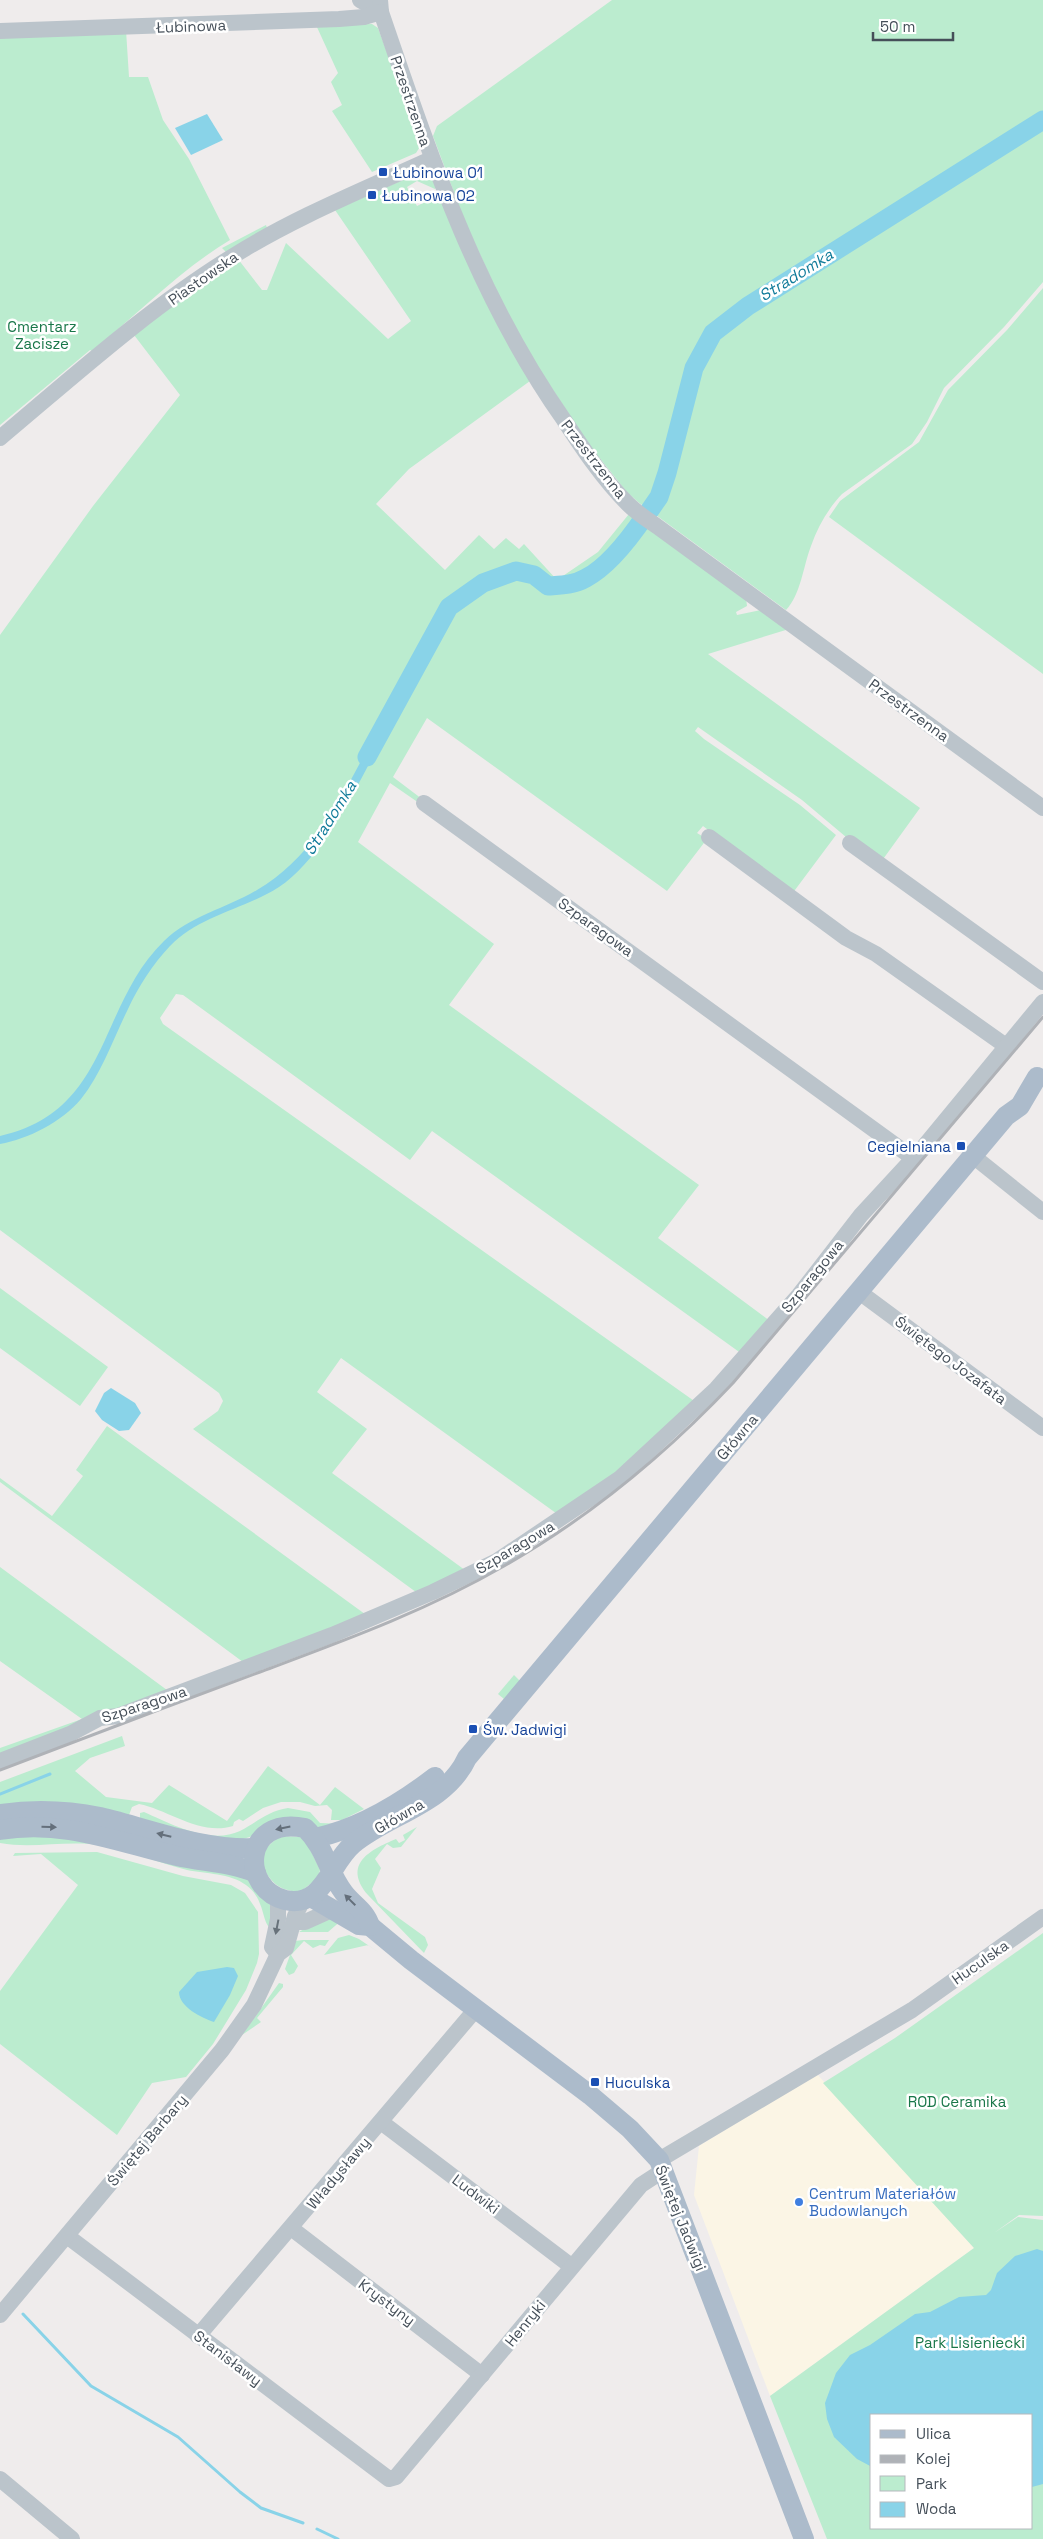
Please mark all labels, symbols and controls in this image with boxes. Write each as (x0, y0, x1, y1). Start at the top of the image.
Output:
scale bar (873, 10, 953, 42)
street label: Łubinowa (156, 15, 227, 37)
text: 50 m (880, 17, 915, 36)
street label: Przestrzenna (387, 53, 436, 149)
place label: Łubinowa 01 (393, 163, 483, 182)
marker: Łubinowa 01 (377, 166, 389, 178)
place label: Łubinowa 02 (382, 186, 475, 205)
marker: Łubinowa 02 (366, 189, 378, 201)
water label: Stradomka (755, 244, 838, 306)
street label: Piastowska (164, 247, 242, 309)
park label: Cmentarz Zacisze (7, 317, 77, 353)
street label: Przestrzenna (557, 416, 631, 502)
street label: Przestrzenna (865, 674, 953, 746)
water label: Stradomka (299, 776, 361, 859)
street label: Szparagowa (555, 893, 638, 961)
place label: Cegielniana (867, 1137, 951, 1156)
marker: Cegielniana (955, 1140, 967, 1152)
street label: Szparagowa (777, 1235, 847, 1316)
street label: Świętego Jozafata (891, 1312, 1011, 1409)
street label: Główna (712, 1410, 762, 1464)
street label: Szparagowa (472, 1516, 558, 1578)
street label: Szparagowa (99, 1681, 189, 1727)
place label: Św. Jadwigi (483, 1720, 567, 1739)
marker: Św. Jadwigi (467, 1723, 479, 1735)
street label: Główna (371, 1794, 428, 1838)
one-way arrow (41, 1824, 57, 1832)
one-way arrow (275, 1824, 291, 1832)
one-way arrow (156, 1831, 171, 1839)
one-way arrow (344, 1894, 356, 1906)
one-way arrow (272, 1919, 280, 1935)
street label: Huculska (948, 1935, 1012, 1989)
place label: Huculska (605, 2073, 671, 2092)
marker: Huculska (589, 2076, 601, 2088)
street label: Świętej Barbary (103, 2090, 191, 2190)
park label: ROD Ceramika (908, 2092, 1007, 2111)
street label: Władysławy (302, 2133, 374, 2213)
street label: Świętej Jadwigi (651, 2162, 711, 2274)
street label: Ludwiki (449, 2170, 503, 2218)
place label: Centrum Materiałów Budowlanych (809, 2184, 956, 2220)
marker: Centrum Materiałów Budowlanych (793, 2196, 805, 2208)
street label: Krystyny (355, 2275, 419, 2329)
street label: Henryki (500, 2296, 550, 2350)
street label: Stanisławy (190, 2326, 266, 2390)
park label: Park Lisieniecki (915, 2333, 1025, 2352)
legend (870, 2414, 1033, 2529)
text: Ulica (916, 2424, 951, 2443)
text: Kolej (916, 2449, 950, 2468)
text: Park (916, 2474, 947, 2493)
text: Woda (916, 2499, 957, 2518)

